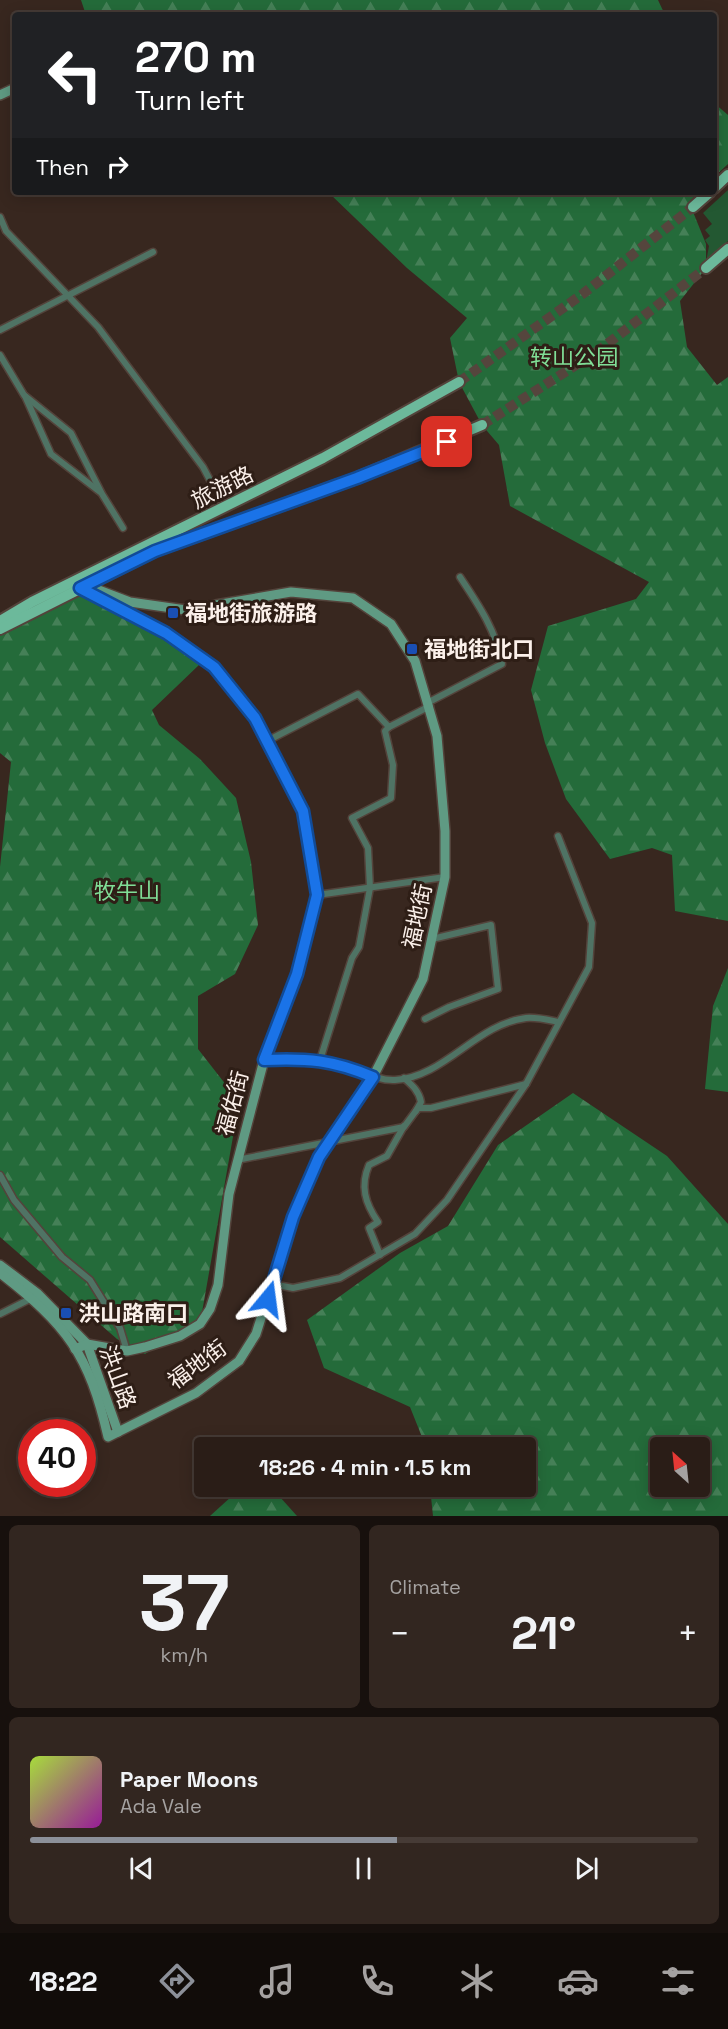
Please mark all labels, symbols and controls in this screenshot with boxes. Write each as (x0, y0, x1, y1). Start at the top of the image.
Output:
text: 270 m (135, 31, 256, 84)
icon: left (36, 36, 114, 114)
text: Turn left (135, 83, 245, 118)
icon: right (101, 150, 134, 183)
text: Then (36, 153, 89, 181)
park label: 转山公园 (530, 343, 618, 371)
pin (421, 416, 472, 467)
icon: arrive (430, 425, 463, 458)
street label: 旅游路 (186, 460, 258, 514)
place label: 福地街旅游路 (185, 599, 317, 627)
marker: 福地街旅游路 (166, 606, 180, 620)
place label: 福地街北口 (424, 635, 534, 663)
marker: 福地街北口 (405, 642, 419, 656)
park label: 牧牛山 (94, 877, 160, 905)
street label: 福地街 (396, 881, 438, 951)
street label: 福佑街 (210, 1067, 254, 1139)
position arrow (236, 1267, 300, 1331)
place label: 洪山路南口 (78, 1299, 188, 1327)
marker: 洪山路南口 (59, 1306, 73, 1320)
street label: 福地街 (162, 1333, 232, 1395)
street label: 洪山路 (94, 1341, 142, 1413)
speed limit sign: 40 (18, 1419, 96, 1497)
north arrow (650, 1437, 710, 1497)
map controls (650, 1437, 710, 1497)
text: 18:26 · 4 min · 1.5 km (259, 1453, 471, 1481)
text: 37 (139, 1553, 230, 1653)
text: Climate (390, 1574, 461, 1600)
text: 21° (511, 1605, 576, 1662)
text: − (390, 1613, 410, 1655)
text: + (678, 1613, 698, 1655)
text: km/h (160, 1642, 208, 1668)
text: Paper Moons (120, 1765, 258, 1793)
text: Ada Vale (120, 1793, 202, 1819)
icon: previous (125, 1852, 158, 1885)
icon: pause (347, 1852, 380, 1885)
icon: next (570, 1852, 603, 1885)
icon: directions (156, 1960, 198, 2002)
icon: music (256, 1960, 298, 2002)
icon: phone (356, 1960, 398, 2002)
icon: climate (456, 1960, 498, 2002)
icon: car (557, 1960, 599, 2002)
icon: filters (657, 1960, 699, 2002)
text: 18:22 (29, 1964, 98, 1999)

